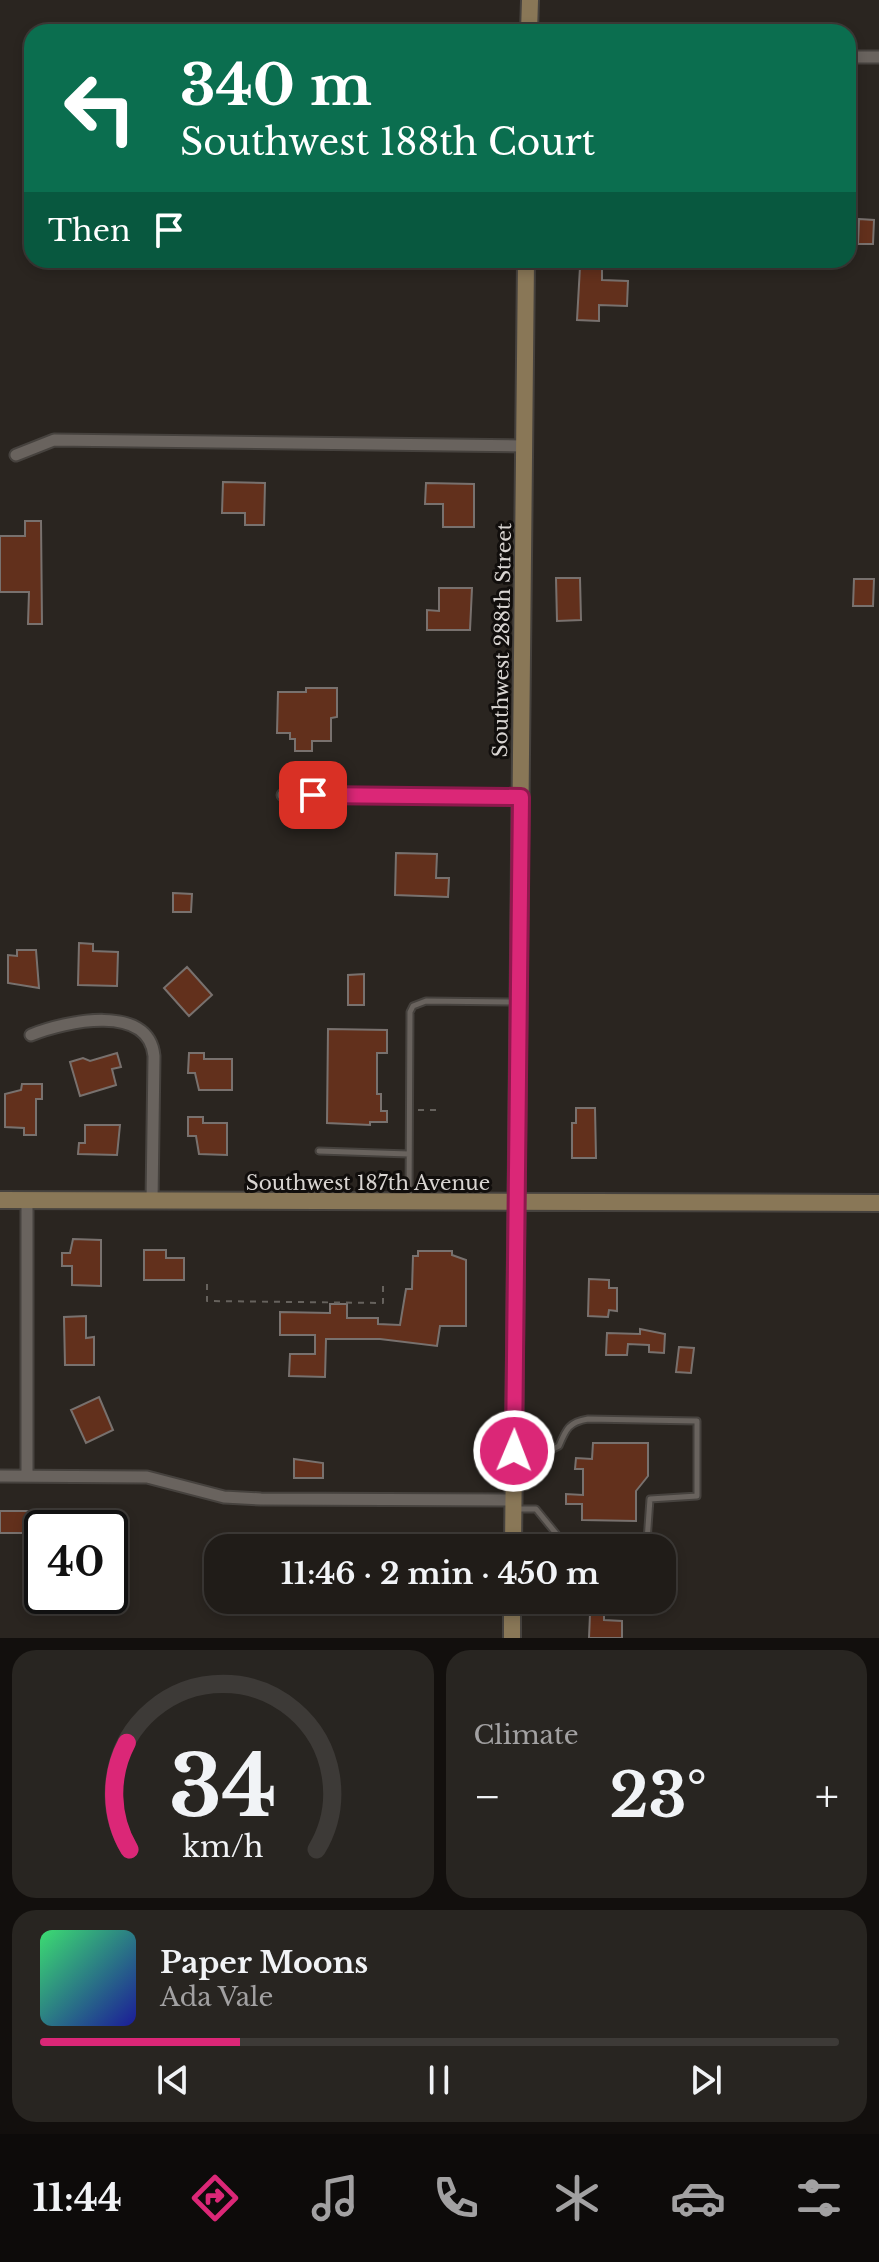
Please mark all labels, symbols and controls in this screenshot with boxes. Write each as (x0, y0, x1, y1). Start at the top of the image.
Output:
text: 340 m (180, 51, 372, 120)
icon: left (48, 56, 152, 160)
text: Southwest 188th Court (180, 120, 595, 165)
icon: arrive (147, 208, 191, 252)
text: Then (48, 212, 131, 249)
street label: Southwest 288th Street (488, 522, 516, 758)
pin (279, 761, 347, 829)
icon: arrive (291, 773, 335, 817)
street label: Southwest 187th Avenue (246, 1171, 490, 1195)
position arrow (472, 1409, 556, 1493)
speed limit sign: 40 (24, 1510, 128, 1614)
text: 11:46 · 2 min · 450 m (281, 1555, 599, 1592)
text: Climate (474, 1719, 579, 1751)
text: 34 (169, 1735, 277, 1838)
text: 23° (609, 1759, 707, 1833)
text: − (474, 1769, 501, 1824)
text: + (815, 1769, 839, 1824)
text: km/h (182, 1829, 263, 1865)
text: Paper Moons (160, 1944, 368, 1981)
text: Ada Vale (160, 1981, 273, 2013)
icon: previous (151, 2058, 195, 2102)
icon: pause (417, 2058, 461, 2102)
icon: next (684, 2058, 728, 2102)
icon: directions (187, 2170, 243, 2226)
icon: music (307, 2170, 363, 2226)
icon: phone (428, 2170, 484, 2226)
icon: climate (549, 2170, 605, 2226)
icon: car (670, 2170, 726, 2226)
icon: filters (791, 2170, 847, 2226)
text: 11:44 (32, 2176, 122, 2221)

